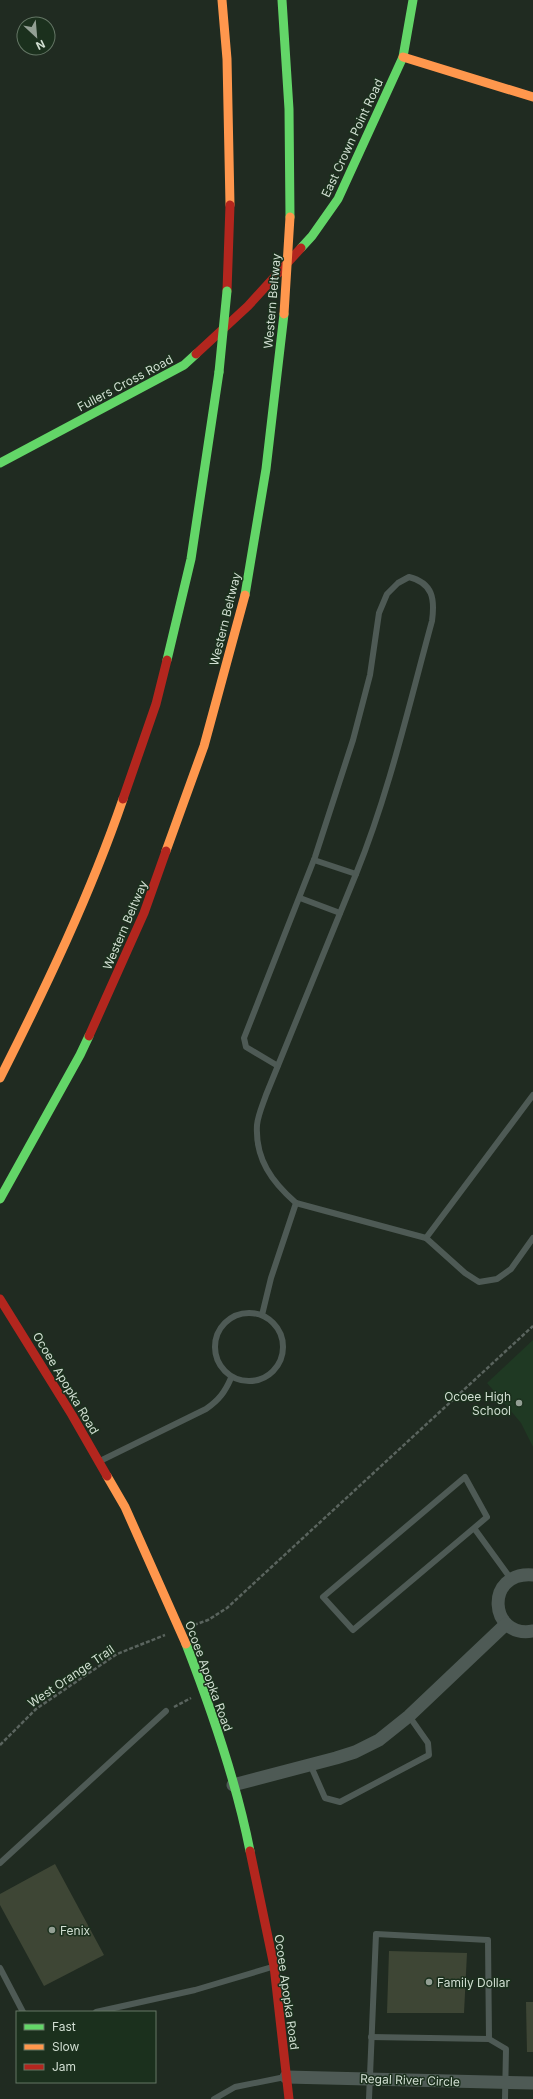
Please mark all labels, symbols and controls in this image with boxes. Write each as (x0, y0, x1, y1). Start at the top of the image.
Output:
north arrow (16, 16, 56, 56)
text: N (34, 37, 47, 53)
street label: East Crown Point Road (318, 76, 386, 200)
street label: Western Beltway (260, 252, 284, 349)
street label: Fullers Cross Road (75, 351, 175, 415)
street label: Western Beltway (206, 571, 244, 667)
street label: Western Beltway (99, 878, 151, 972)
street label: Ocoee Apopka Road (30, 1329, 102, 1437)
place label: Ocoee High School (444, 1389, 511, 1418)
marker: Ocoee High School (514, 1398, 524, 1408)
street label: Ocoee Apopka Road (182, 1619, 236, 1733)
street label: West Orange Trail (25, 1641, 117, 1711)
place label: Fenix (60, 1923, 91, 1938)
marker: Fenix (47, 1925, 57, 1935)
street label: Ocoee Apopka Road (271, 1933, 303, 2051)
place label: Family Dollar (437, 1975, 510, 1990)
marker: Family Dollar (424, 1977, 434, 1987)
legend (16, 2011, 156, 2083)
text: Fast (52, 2019, 76, 2034)
text: Slow (52, 2039, 80, 2054)
text: Jam (52, 2059, 76, 2074)
street label: Regal River Circle (360, 2071, 460, 2089)

